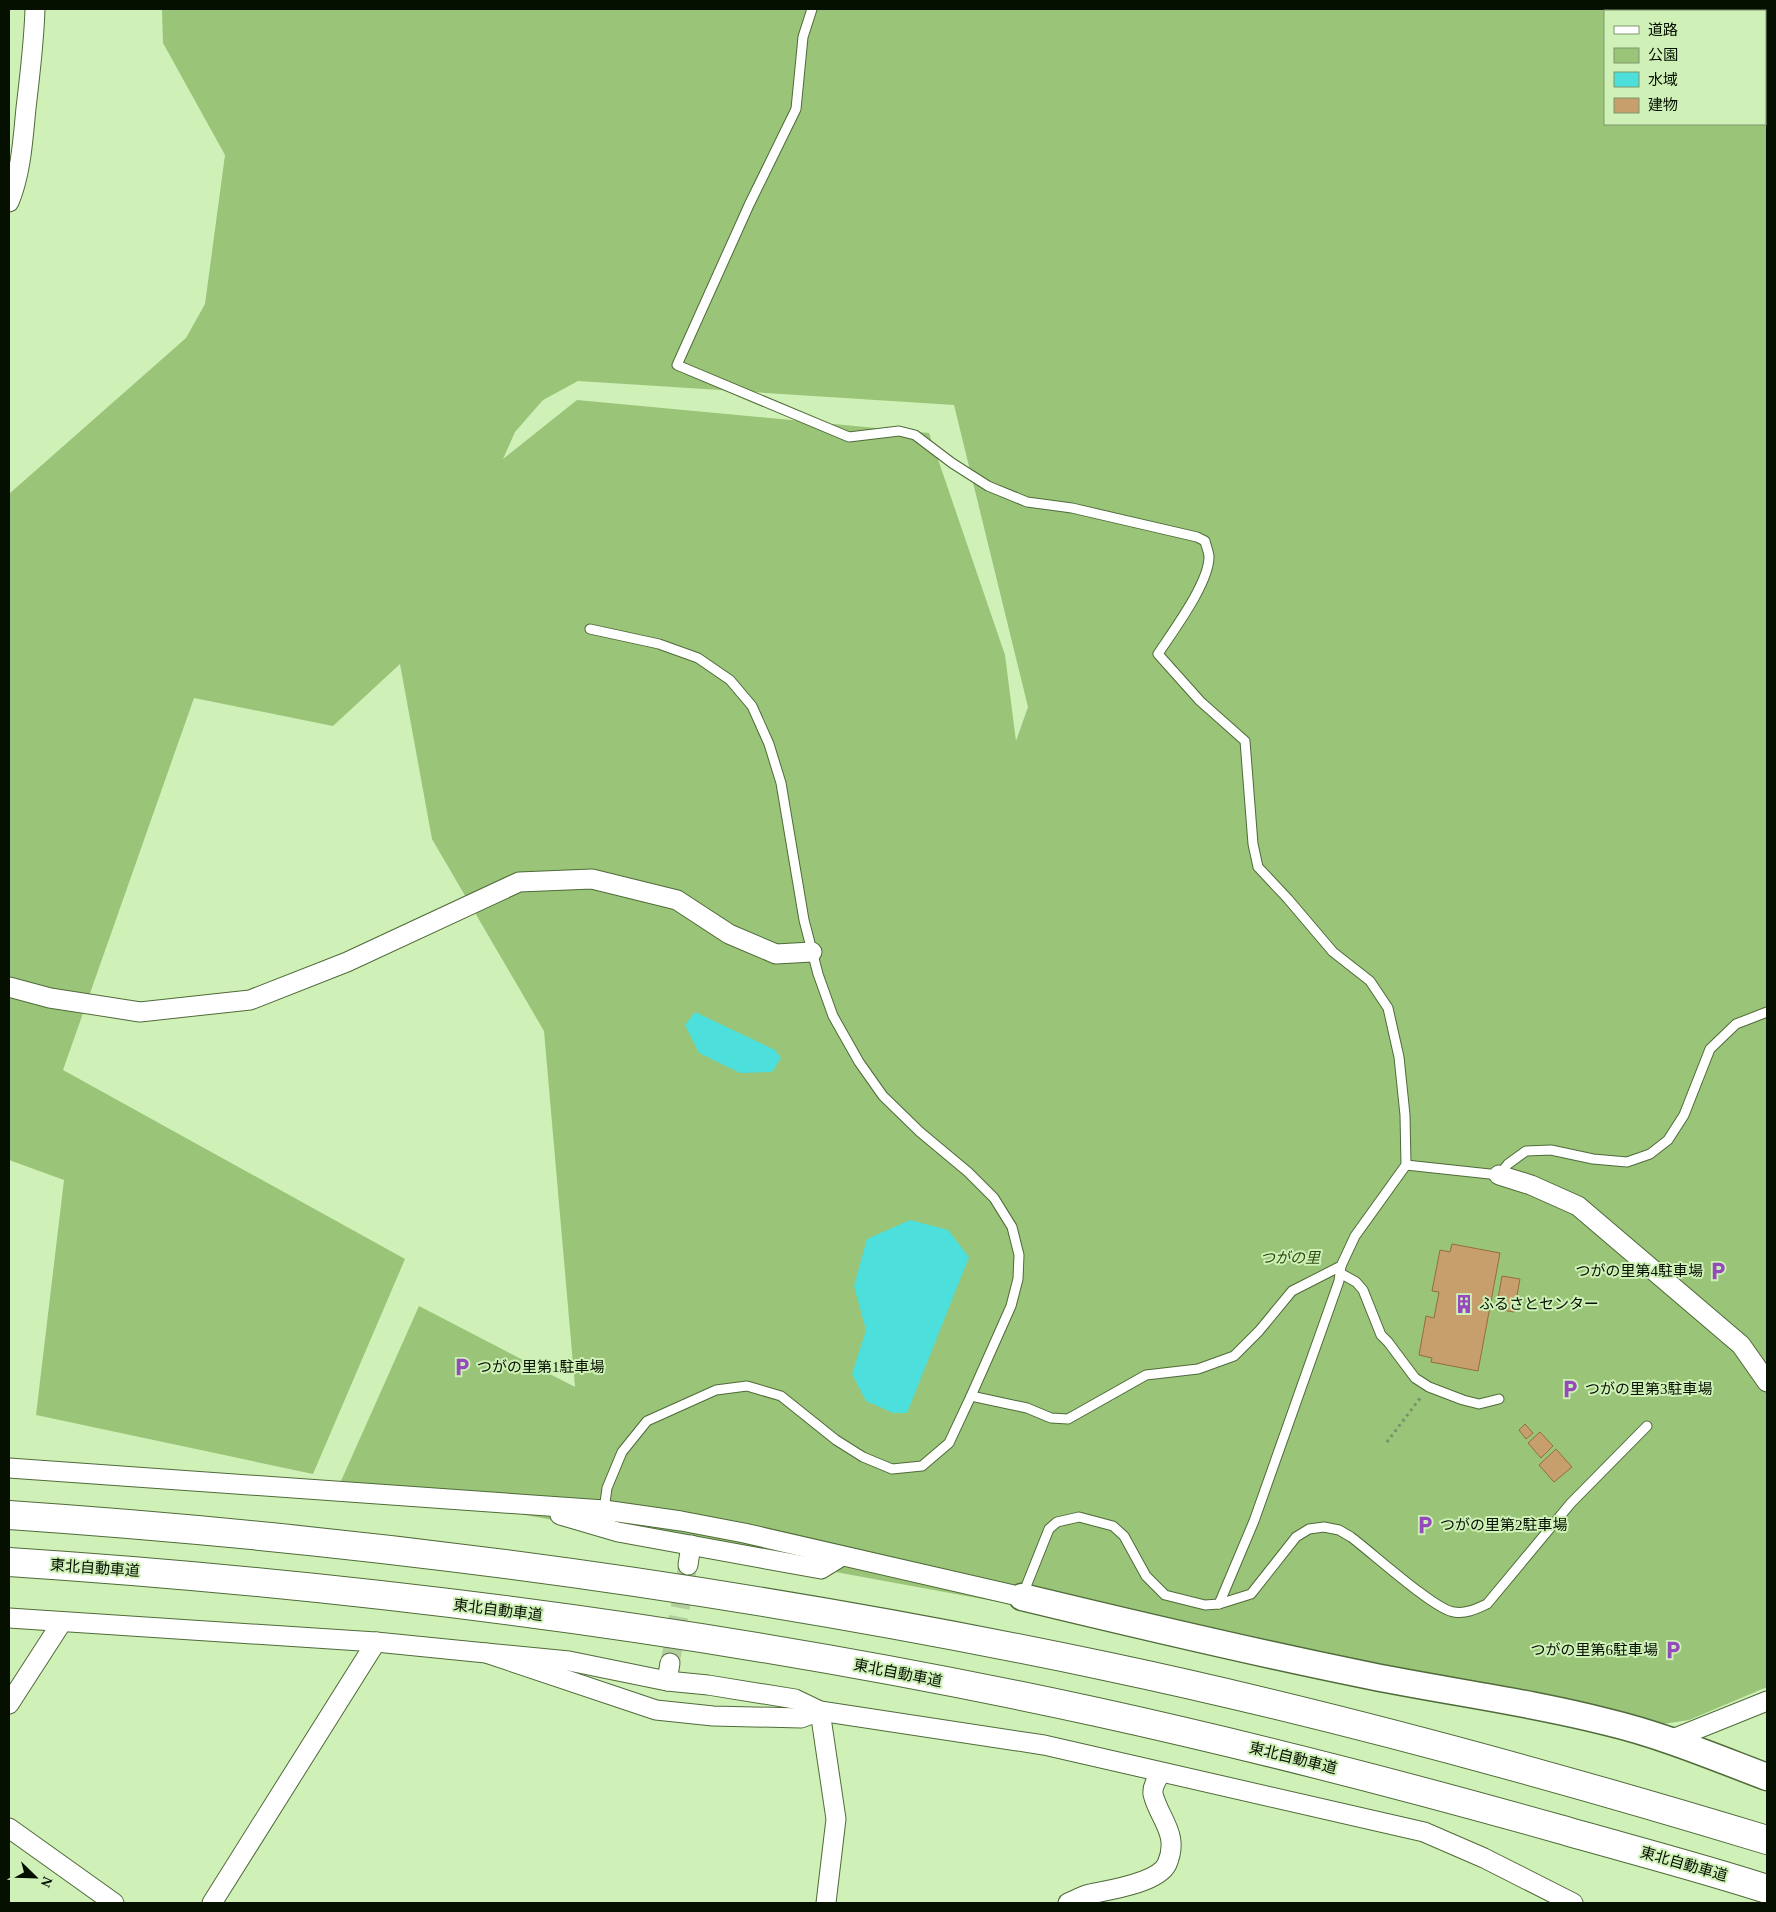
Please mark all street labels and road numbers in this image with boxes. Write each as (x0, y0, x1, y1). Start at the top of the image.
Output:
street label: 東北自動車道 (50, 1556, 141, 1579)
street label: 東北自動車道 (452, 1596, 544, 1623)
street label: 東北自動車道 (852, 1656, 944, 1689)
street label: 東北自動車道 (1247, 1738, 1339, 1777)
street label: 東北自動車道 (1639, 1843, 1730, 1884)

